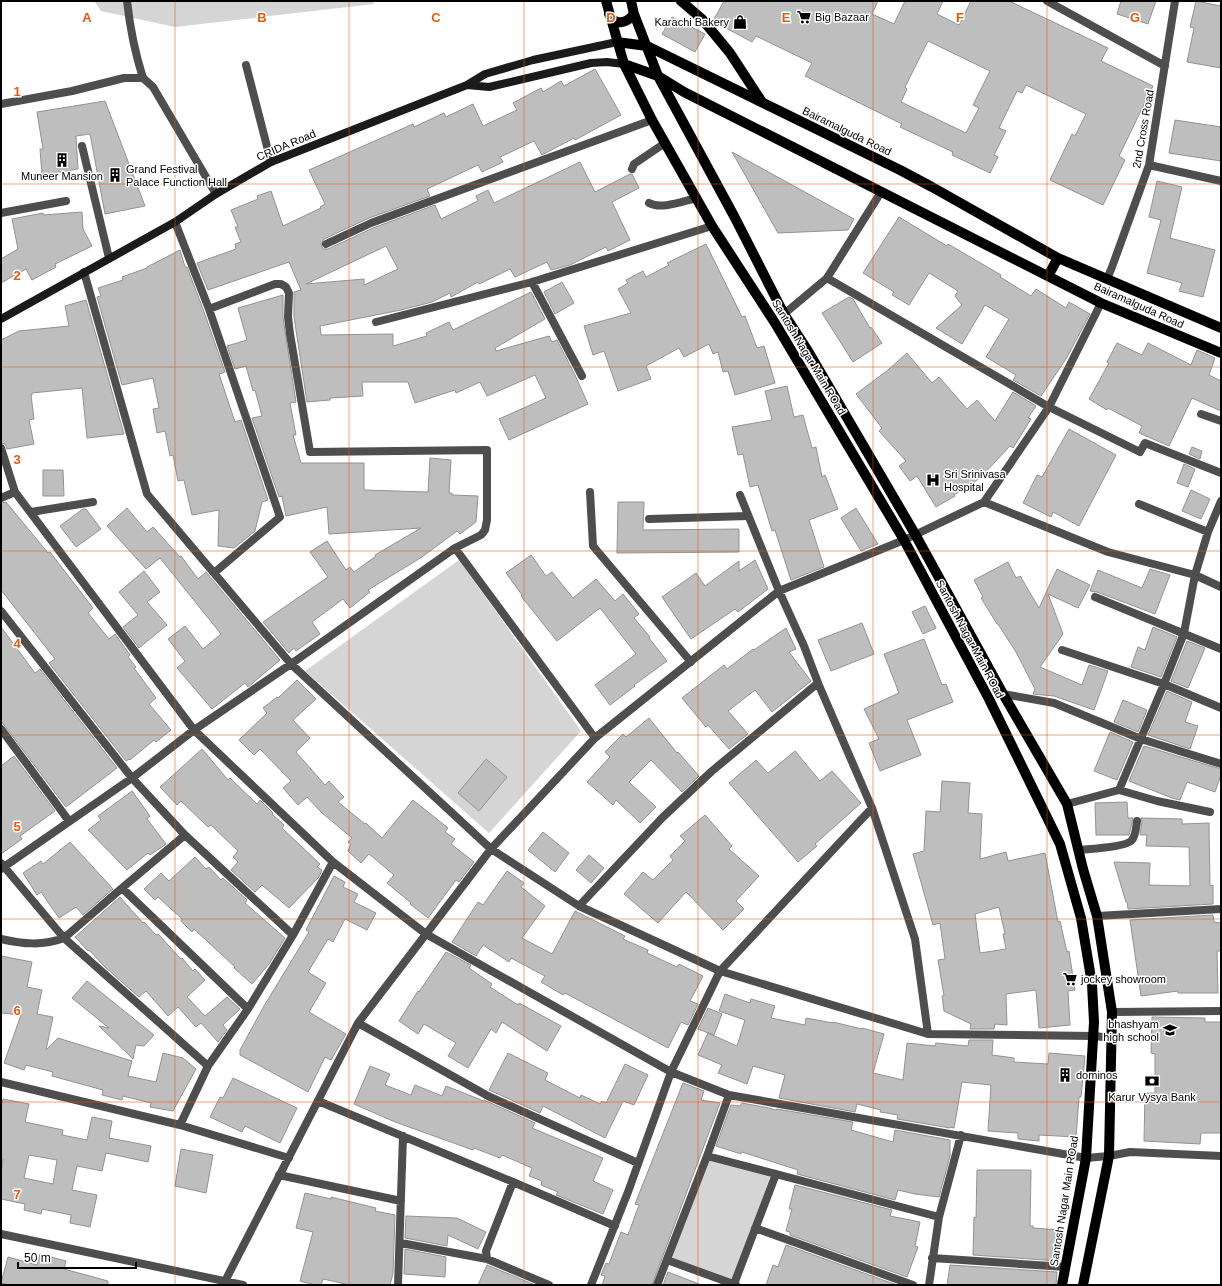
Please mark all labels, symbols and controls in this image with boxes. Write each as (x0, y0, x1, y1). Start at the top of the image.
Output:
supermarket icon: Big Bazaar (796, 9, 812, 25)
text: A (82, 10, 92, 25)
text: B (257, 10, 267, 25)
text: C (431, 10, 441, 25)
text: D (606, 10, 616, 25)
text: E (782, 10, 791, 25)
text: F (956, 10, 964, 25)
text: G (1130, 10, 1140, 25)
place label: Big Bazaar (815, 11, 869, 23)
shop icon: Karachi Bakery (732, 14, 748, 30)
place label: Karachi Bakery (654, 16, 729, 28)
text: 1 (13, 84, 21, 99)
street label: 2nd Cross Road (1130, 89, 1156, 169)
street label: Bairamalguda Road (801, 104, 893, 158)
street label: CRIDA Road (255, 127, 317, 163)
building icon: Muneer Mansion (54, 152, 70, 168)
place label: Grand Festival Palace Function Hall (126, 163, 227, 188)
building icon: Grand Festival Palace Function Hall (107, 167, 123, 183)
place label: Muneer Mansion (21, 170, 103, 182)
text: 2 (13, 268, 21, 283)
street label: Bairamalguda Road (1092, 280, 1186, 330)
street label: Santosh Nagar Main ROad (770, 297, 848, 417)
text: 3 (13, 452, 21, 467)
place label: Sri Srinivasa Hospital (944, 468, 1007, 493)
hospital icon: Sri Srinivasa Hospital (925, 472, 941, 488)
street label: Santosh Nagar Main ROad (934, 578, 1006, 700)
text: 4 (13, 636, 21, 651)
text: 5 (13, 819, 21, 834)
supermarket icon: jockey showroom (1062, 971, 1078, 987)
place label: jockey showroom (1080, 973, 1166, 985)
text: 6 (13, 1003, 21, 1018)
place label: bhashyam high school (1103, 1018, 1159, 1043)
school or university icon: bhashyam high school (1162, 1022, 1178, 1038)
building icon: dominos (1057, 1067, 1073, 1083)
place label: dominos (1076, 1069, 1118, 1081)
bank icon: Karur Vysya Bank (1144, 1073, 1160, 1089)
place label: Karur Vysya Bank (1108, 1091, 1196, 1103)
street label: Santosh Nagar Main ROad (1048, 1135, 1080, 1267)
text: 7 (13, 1187, 21, 1202)
scale bar (18, 1244, 136, 1270)
text: 50 m (24, 1251, 51, 1265)

